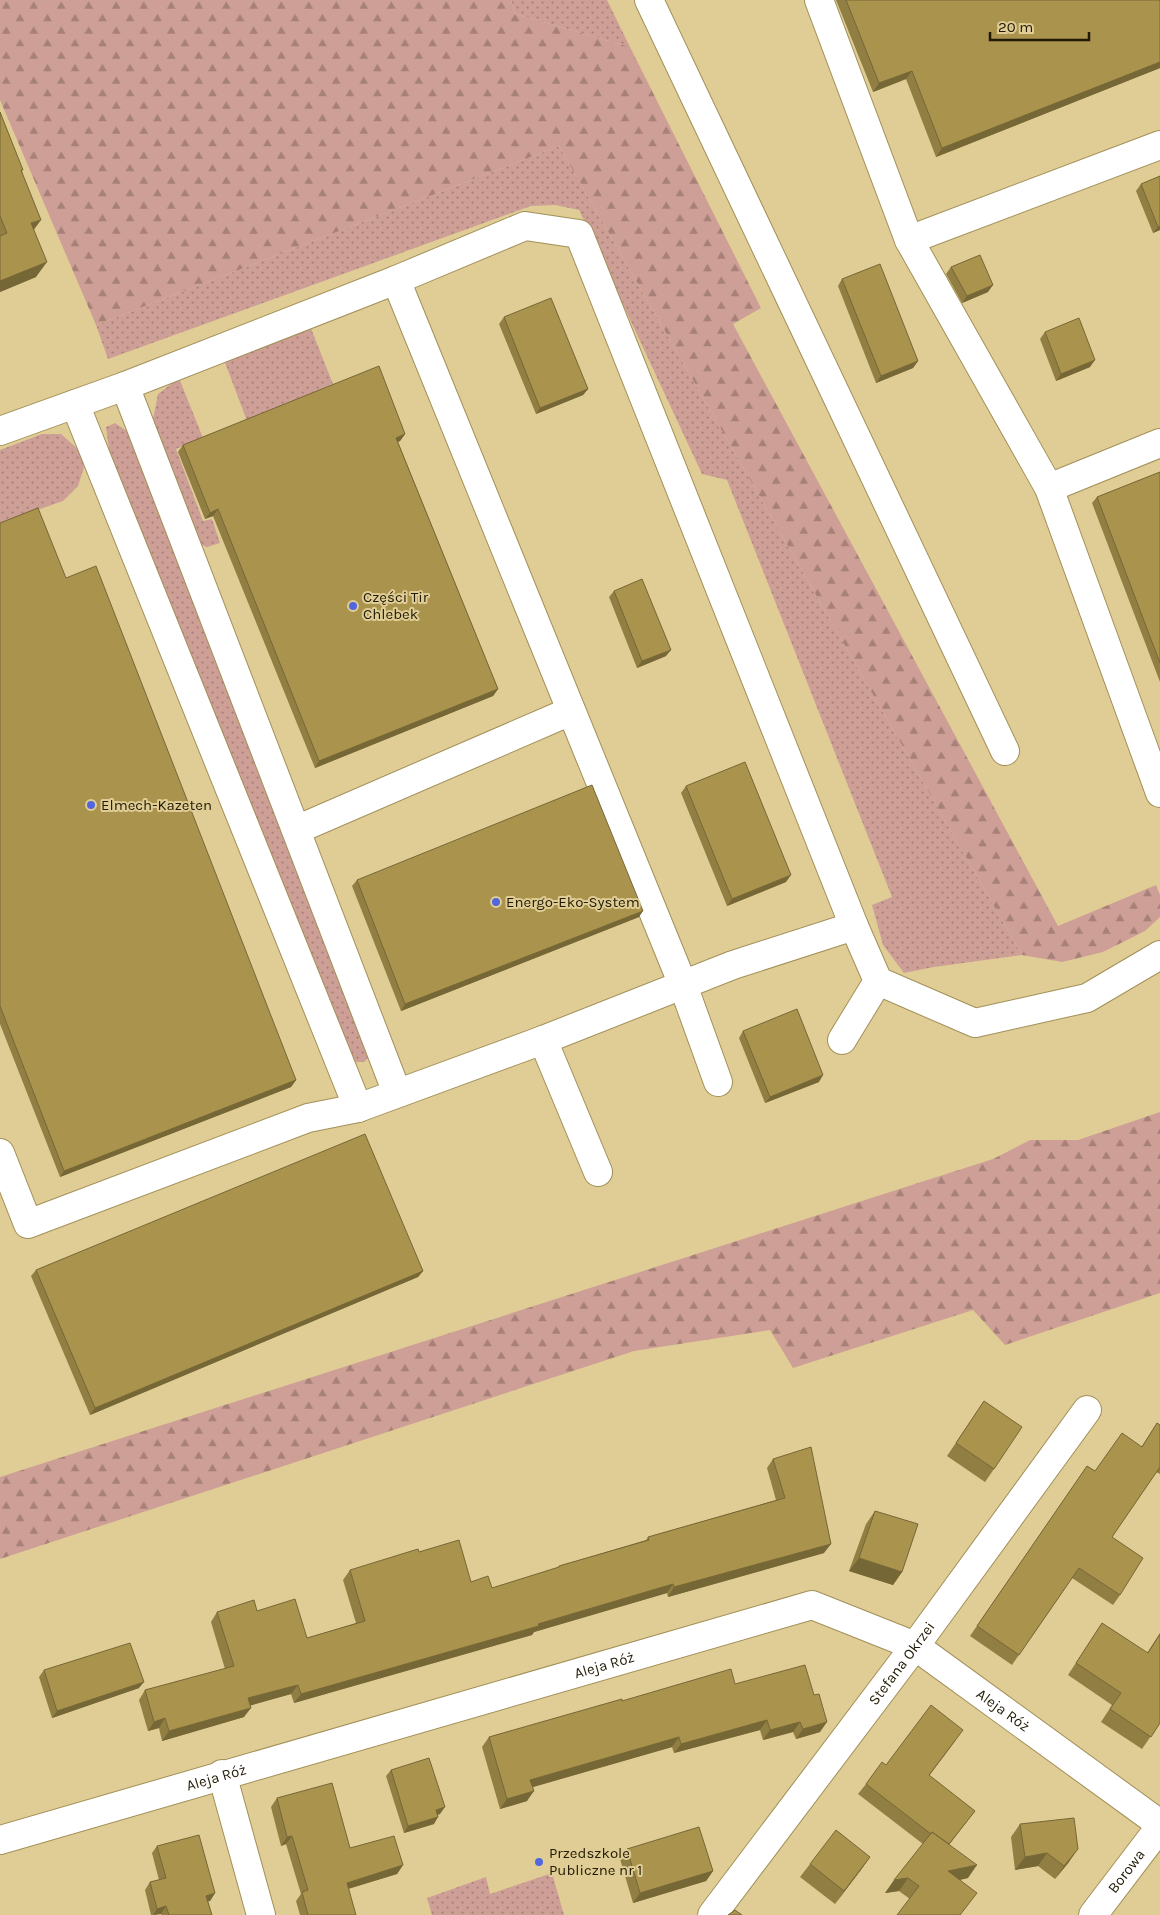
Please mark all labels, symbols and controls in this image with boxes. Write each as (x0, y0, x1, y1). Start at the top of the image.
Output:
scale bar (990, 10, 1089, 42)
text: 20 m (998, 18, 1033, 36)
place label: Części Tir Chlebek (363, 588, 429, 623)
marker: Części Tir Chlebek (347, 600, 359, 612)
place label: Elmech-Kazeten (101, 796, 212, 814)
marker: Elmech-Kazeten (85, 799, 97, 811)
place label: Energo-Eko-System (506, 893, 640, 911)
marker: Energo-Eko-System (490, 896, 502, 908)
street label: Stefana Okrzei (865, 1618, 939, 1709)
street label: Aleja Róż (572, 1648, 636, 1682)
street label: Aleja Róż (973, 1685, 1033, 1735)
street label: Aleja Róż (184, 1760, 248, 1795)
place label: Przedszkole Publiczne nr 1 (549, 1844, 642, 1879)
street label: Borowa (1104, 1846, 1149, 1897)
marker: Przedszkole Publiczne nr 1 (533, 1856, 545, 1868)

